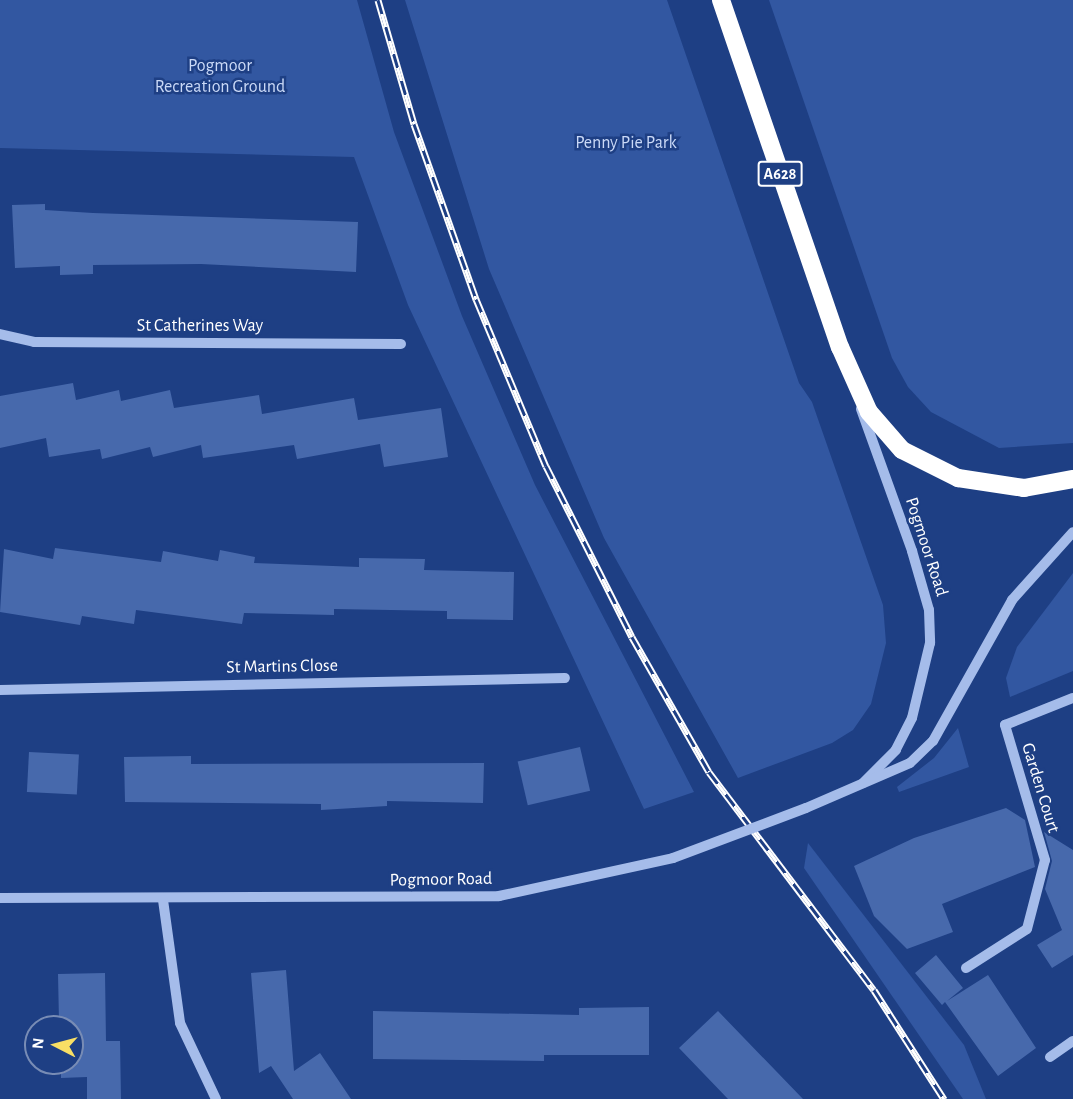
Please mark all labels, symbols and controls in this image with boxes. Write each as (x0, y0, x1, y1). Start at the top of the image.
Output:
park label: Pogmoor Recreation Ground (155, 56, 285, 98)
park label: Penny Pie Park (575, 132, 677, 154)
road number: A628 (758, 161, 802, 187)
street label: St Catherines Way (137, 315, 263, 337)
street label: Pogmoor Road (900, 495, 952, 599)
street label: St Martins Close (226, 655, 338, 679)
street label: Garden Court (1016, 740, 1064, 836)
street label: Pogmoor Road (389, 868, 493, 892)
north arrow (24, 1015, 84, 1075)
text: N (30, 1037, 47, 1050)

